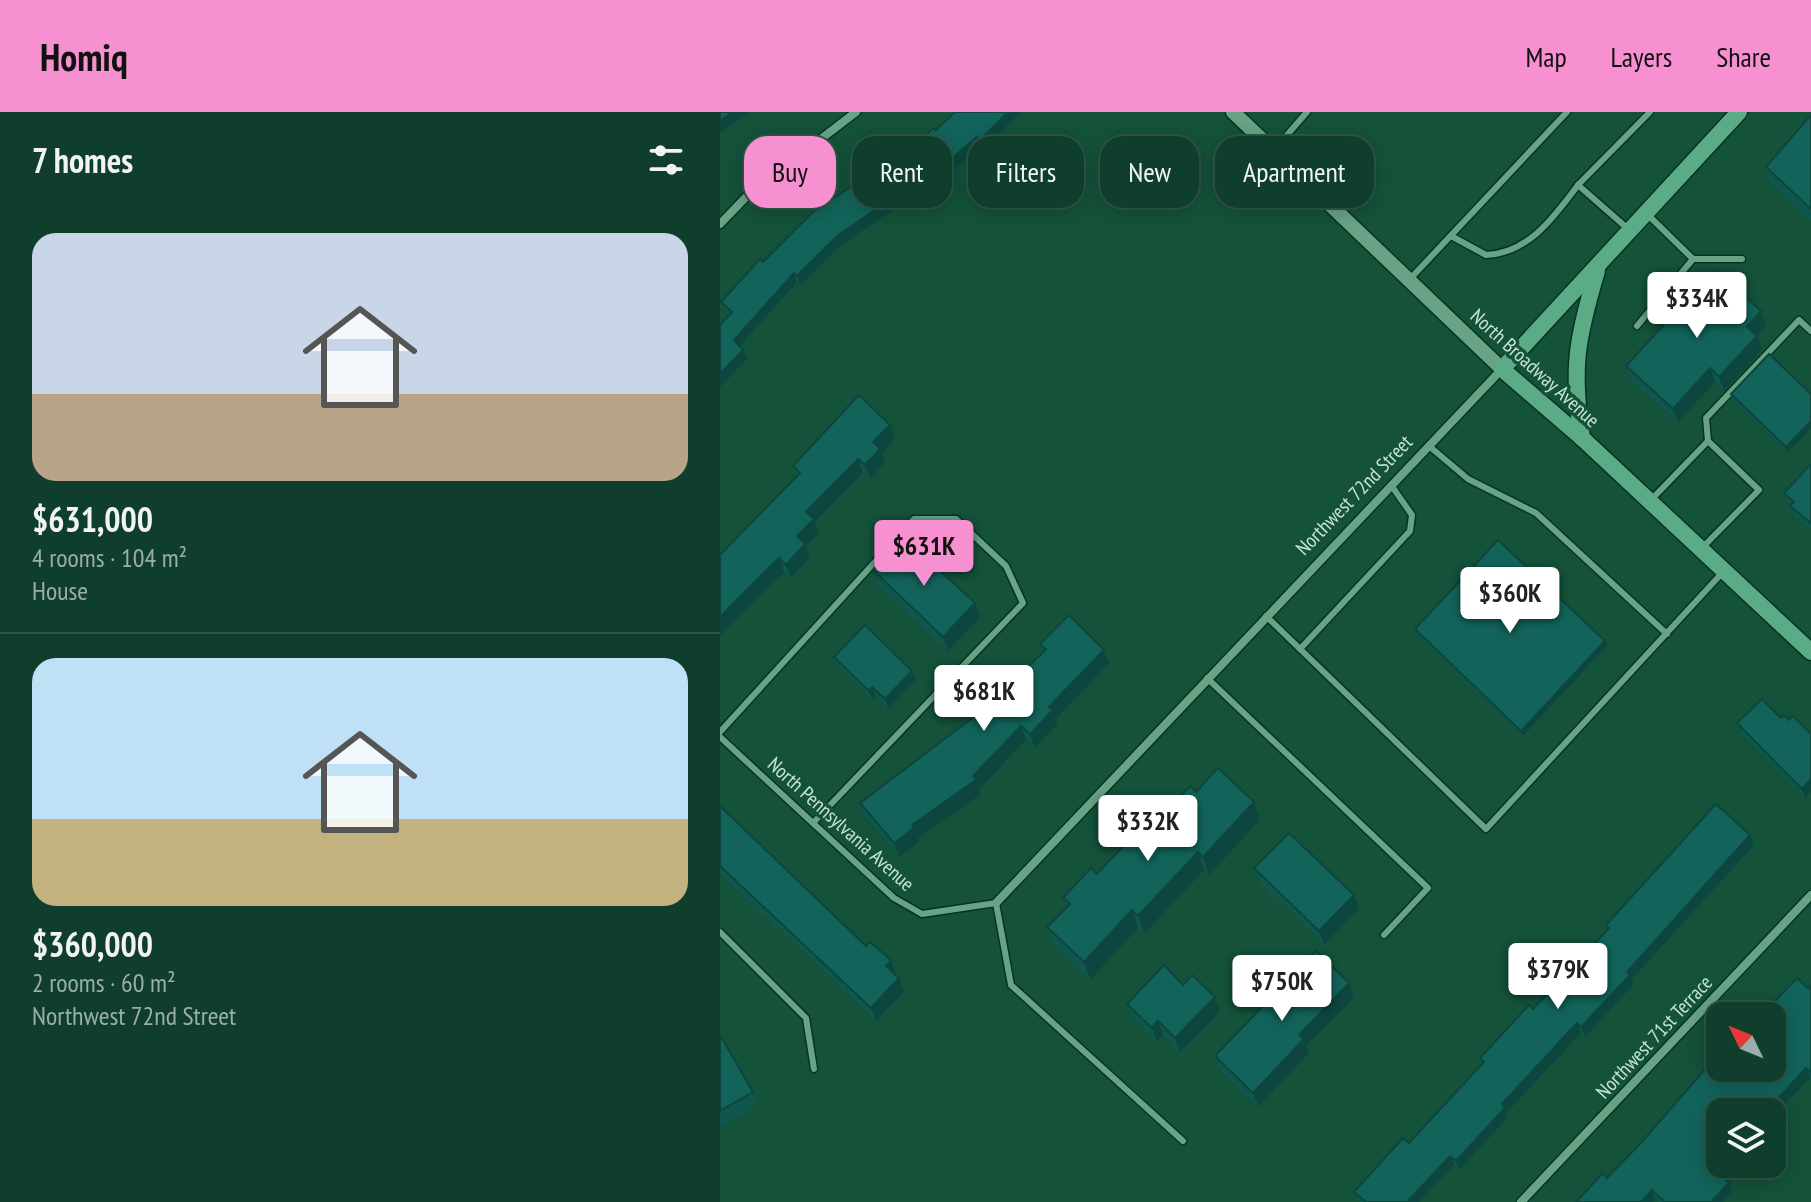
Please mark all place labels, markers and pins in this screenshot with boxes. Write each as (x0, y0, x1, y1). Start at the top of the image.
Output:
pin: $334K (1641, 272, 1753, 340)
pin: $631K (868, 520, 980, 588)
pin: $360K (1454, 567, 1566, 635)
pin: $681K (928, 665, 1040, 733)
pin: $332K (1092, 795, 1204, 863)
pin: $379K (1502, 943, 1614, 1011)
pin: $750K (1226, 955, 1338, 1023)

